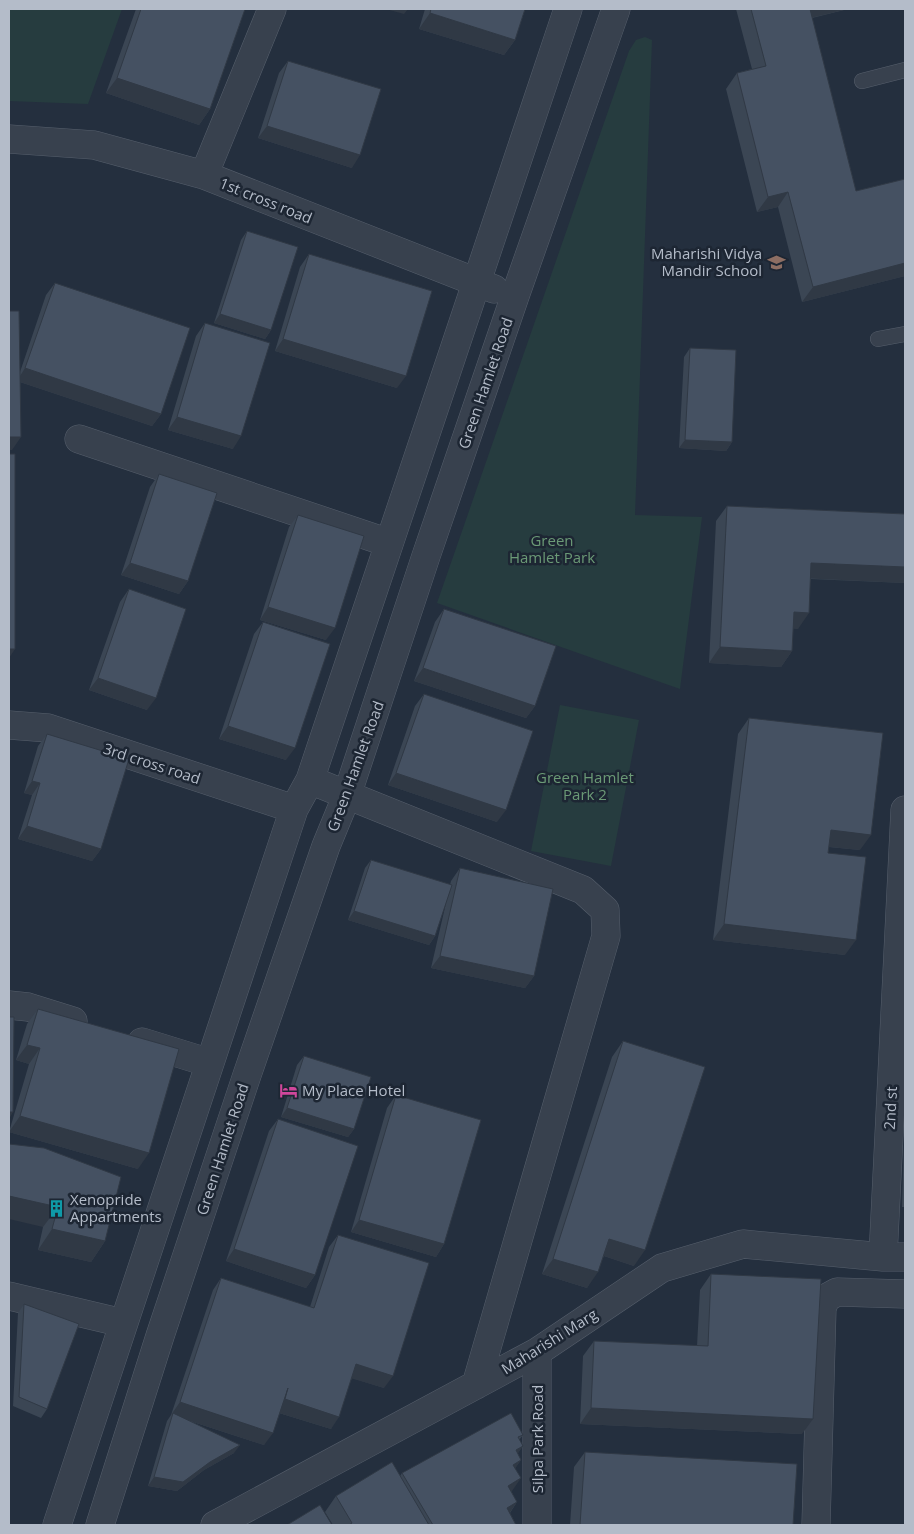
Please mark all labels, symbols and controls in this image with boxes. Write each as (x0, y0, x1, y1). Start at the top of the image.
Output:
street label: 1st cross road (217, 172, 315, 228)
place label: Maharishi Vidya Mandir School (651, 243, 762, 280)
school or university icon: Maharishi Vidya Mandir School (766, 252, 786, 272)
street label: Green Hamlet Road (453, 315, 517, 451)
park label: Green Hamlet Park (509, 530, 595, 567)
street label: Green Hamlet Road (322, 698, 388, 834)
street label: 3rd cross road (101, 738, 203, 788)
park label: Green Hamlet Park 2 (536, 767, 634, 804)
hotel icon: My Place Hotel (278, 1080, 298, 1100)
place label: My Place Hotel (302, 1080, 405, 1100)
street label: Green Hamlet Road (191, 1081, 253, 1217)
street label: 2nd st (879, 1086, 901, 1130)
place label: Xenopride Appartments (70, 1189, 162, 1226)
building icon: Xenopride Appartments (46, 1198, 66, 1218)
street label: Maharishi Marg (497, 1304, 601, 1378)
street label: Silpa Park Road (527, 1385, 547, 1493)

